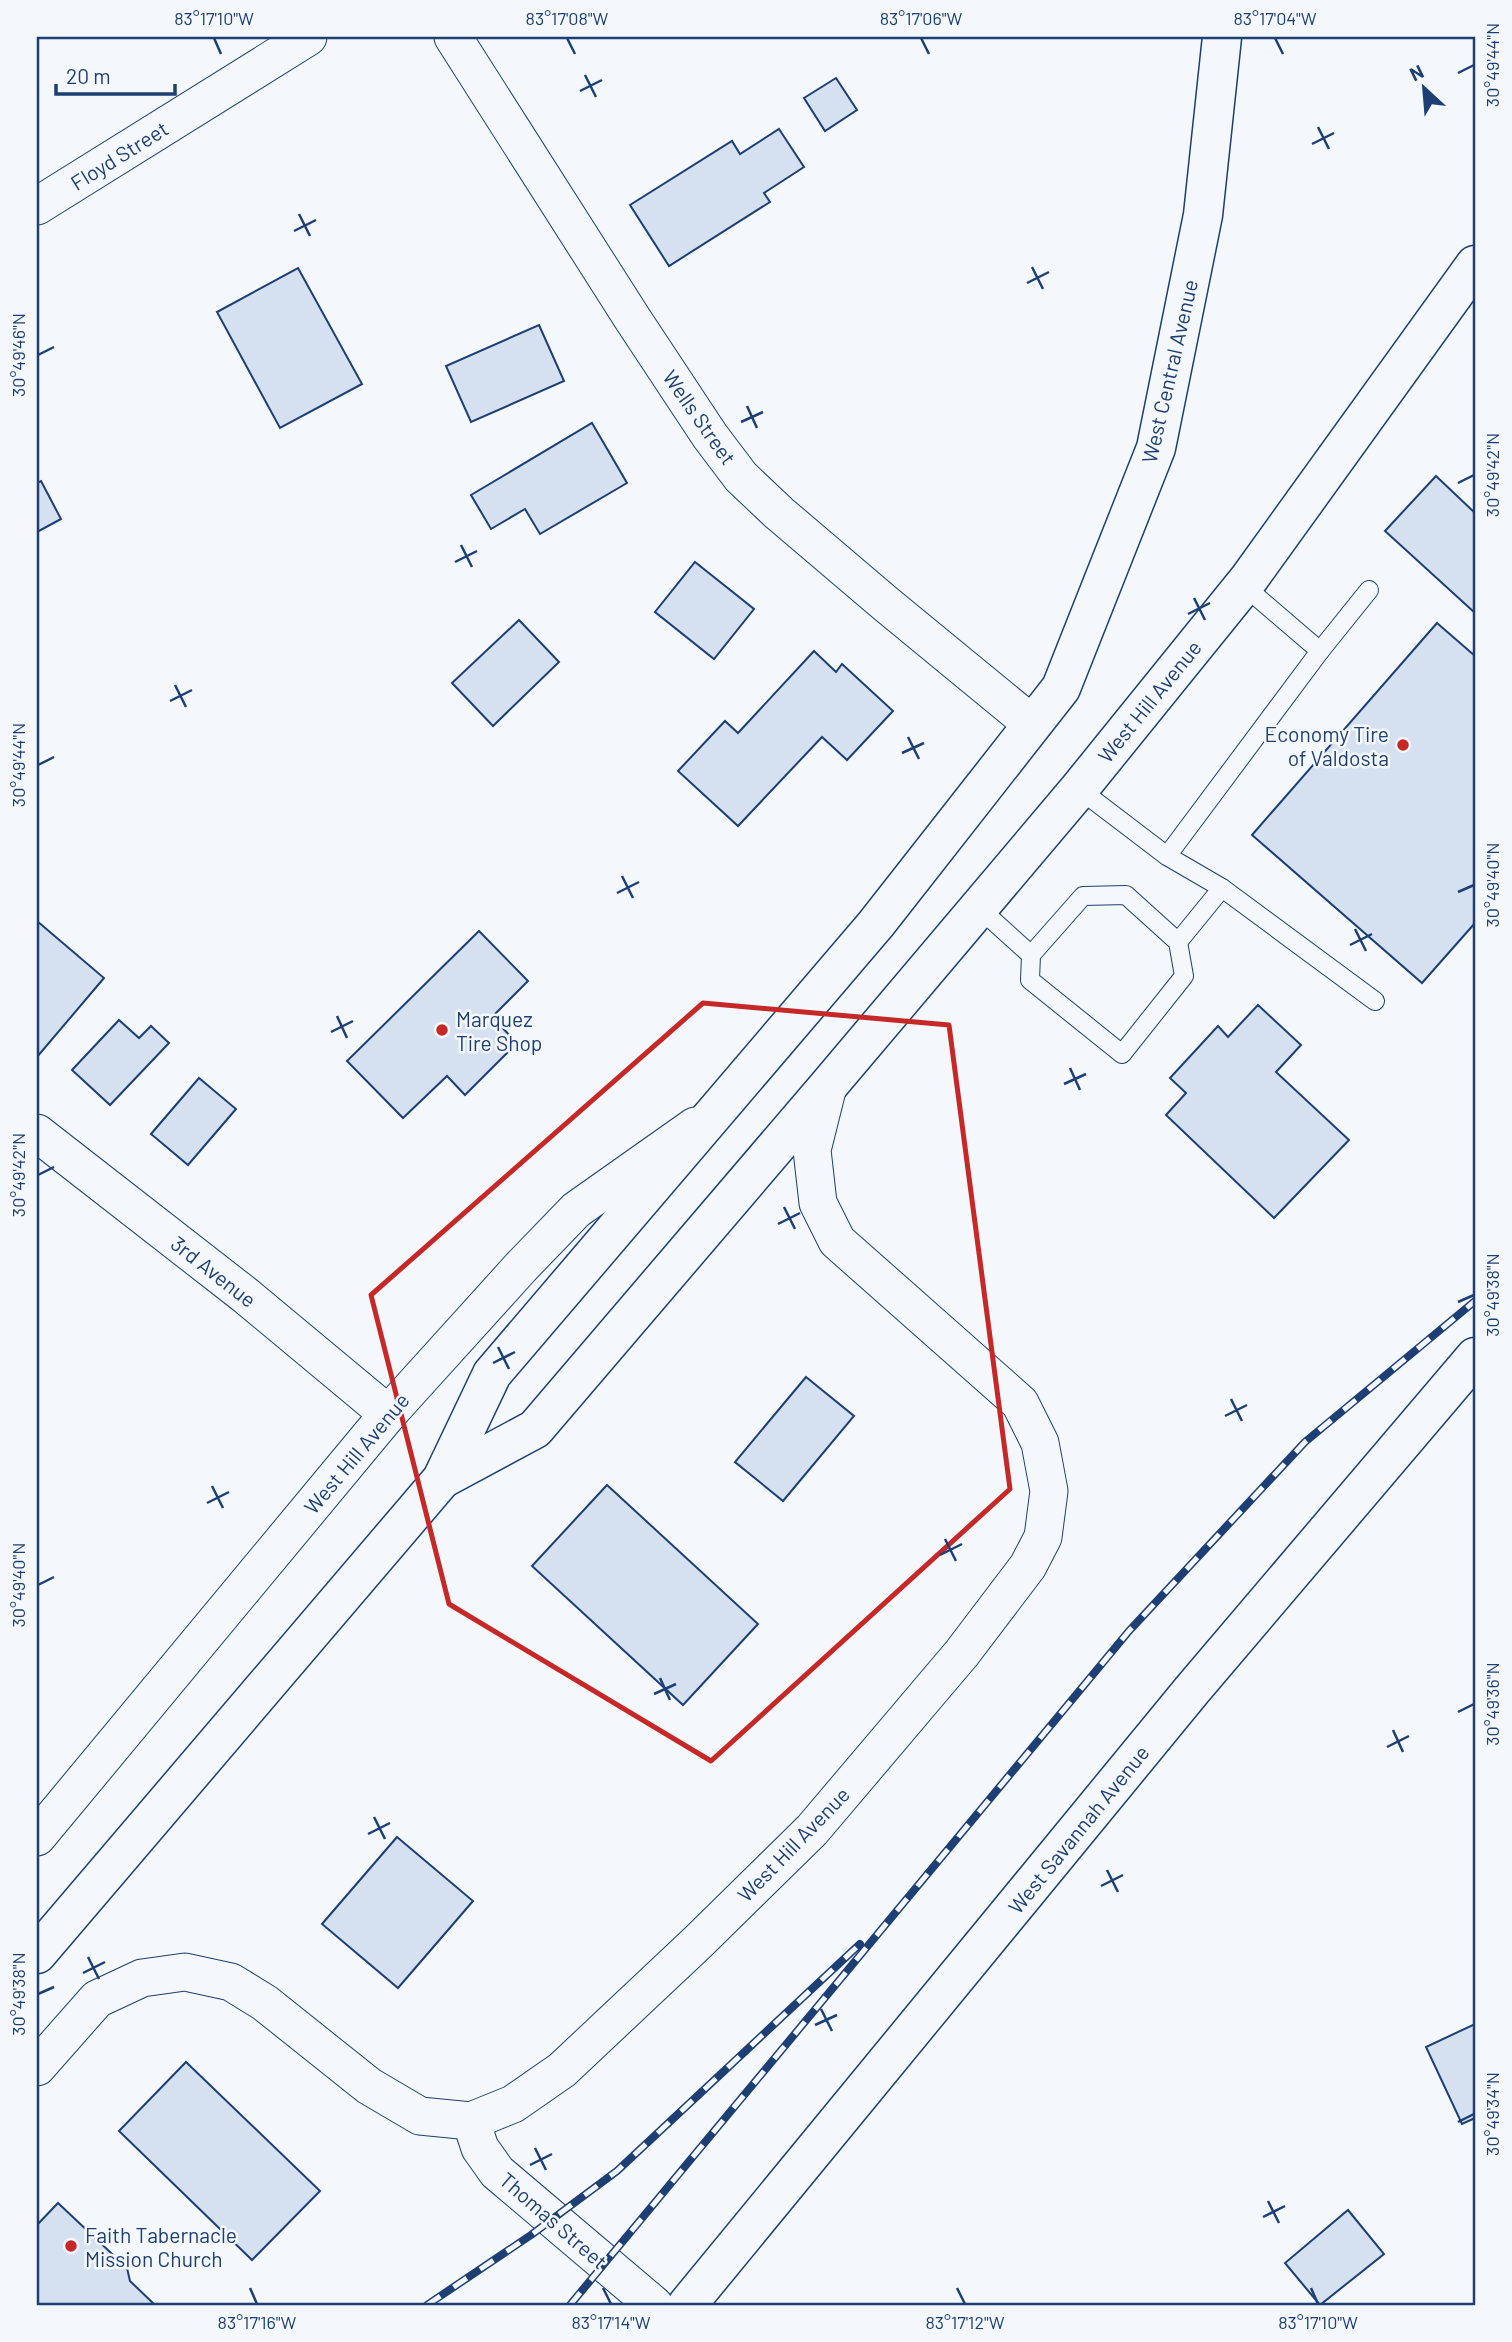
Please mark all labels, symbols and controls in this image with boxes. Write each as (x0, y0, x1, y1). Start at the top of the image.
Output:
text: 83°17'10"W (174, 7, 254, 29)
text: 83°17'08"W (526, 7, 609, 29)
text: 83°17'06"W (880, 7, 963, 29)
text: 83°17'04"W (1233, 7, 1317, 29)
text: 30°49'44"N (1481, 23, 1503, 107)
scale bar (56, 52, 175, 96)
north arrow (1390, 52, 1460, 122)
text: N (1406, 59, 1427, 85)
text: 20 m (66, 63, 111, 88)
street label: Floyd Street (66, 115, 172, 195)
street label: West Central Avenue (1136, 277, 1202, 465)
text: 30°49'46"N (7, 313, 29, 397)
street label: Wells Street (658, 365, 742, 469)
text: 30°49'42"N (1481, 433, 1503, 517)
street label: West Hill Avenue (1092, 635, 1206, 767)
place label: Economy Tire of Valdosta (1265, 721, 1389, 770)
text: 30°49'44"N (7, 723, 29, 807)
marker: Economy Tire of Valdosta (1395, 737, 1411, 753)
text: 30°49'40"N (1481, 843, 1503, 927)
place label: Marquez Tire Shop (456, 1006, 542, 1055)
marker: Marquez Tire Shop (434, 1022, 450, 1038)
text: 30°49'42"N (7, 1133, 29, 1217)
street label: 3rd Avenue (167, 1230, 261, 1312)
text: 30°49'38"N (1481, 1253, 1503, 1337)
street label: West Hill Avenue (298, 1387, 414, 1519)
text: 30°49'40"N (7, 1543, 29, 1627)
text: 30°49'36"N (1481, 1662, 1503, 1746)
street label: West Savannah Avenue (1002, 1740, 1154, 1918)
street label: West Hill Avenue (732, 1781, 854, 1907)
text: 30°49'38"N (7, 1952, 29, 2036)
text: 30°49'34"N (1481, 2072, 1503, 2156)
street label: Thomas Street (495, 2167, 613, 2273)
place label: Faith Tabernacle Mission Church (85, 2222, 237, 2271)
marker: Faith Tabernacle Mission Church (63, 2238, 79, 2254)
text: 83°17'16"W (218, 2311, 297, 2333)
text: 83°17'14"W (571, 2311, 651, 2333)
text: 83°17'12"W (925, 2311, 1005, 2333)
text: 83°17'10"W (1278, 2311, 1358, 2333)

